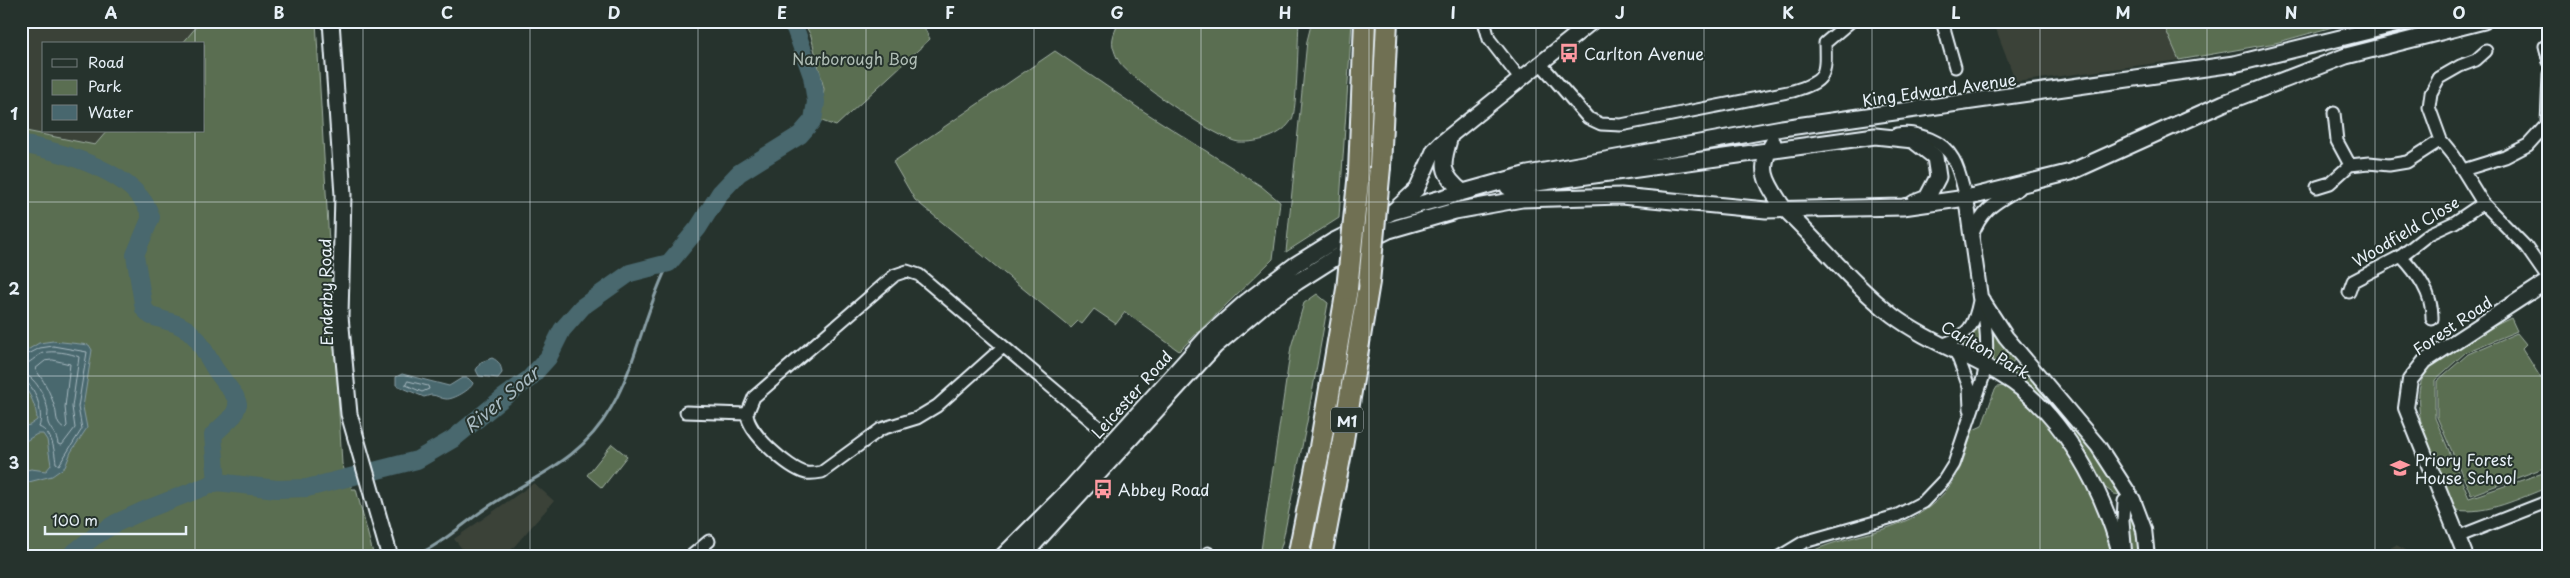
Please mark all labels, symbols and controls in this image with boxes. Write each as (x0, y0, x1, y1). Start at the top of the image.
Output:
text: A (105, 0, 118, 24)
text: B (274, 0, 285, 24)
text: C (441, 0, 453, 24)
text: D (608, 0, 620, 24)
text: E (777, 0, 787, 24)
text: F (945, 0, 955, 24)
text: G (1110, 0, 1124, 24)
text: H (1279, 0, 1291, 24)
text: I (1450, 0, 1456, 24)
text: J (1615, 0, 1625, 24)
text: K (1782, 0, 1794, 24)
text: L (1951, 0, 1961, 24)
text: M (2115, 0, 2131, 24)
text: N (2285, 0, 2297, 24)
text: O (2453, 0, 2466, 24)
place label: Carlton Avenue (1584, 41, 1704, 65)
legend (42, 42, 205, 132)
bus stop icon: Carlton Avenue (1558, 42, 1580, 64)
park label: Narborough Bog (792, 46, 918, 70)
text: Road (88, 50, 124, 73)
street label: King Edward Avenue (1860, 66, 2018, 112)
text: Park (88, 74, 122, 97)
text: Water (88, 100, 133, 123)
text: 1 (10, 101, 18, 125)
street label: Woodfield Close (2347, 190, 2463, 272)
street label: Enderby Road (312, 238, 338, 346)
text: 2 (8, 276, 20, 300)
street label: Forest Road (2408, 290, 2496, 360)
street label: Carlton Park (1937, 314, 2035, 384)
street label: Leicester Road (1085, 345, 1177, 443)
water label: River Soar (457, 357, 547, 439)
road number: M1 (1331, 408, 1363, 432)
place label: Priory Forest House School (2415, 447, 2517, 489)
text: 3 (9, 450, 19, 474)
school or university icon: Priory Forest House School (2389, 457, 2411, 479)
place label: Abbey Road (1118, 477, 1210, 501)
bus stop icon: Abbey Road (1092, 478, 1114, 500)
scale bar (45, 503, 186, 535)
text: 100 m (52, 508, 98, 531)

